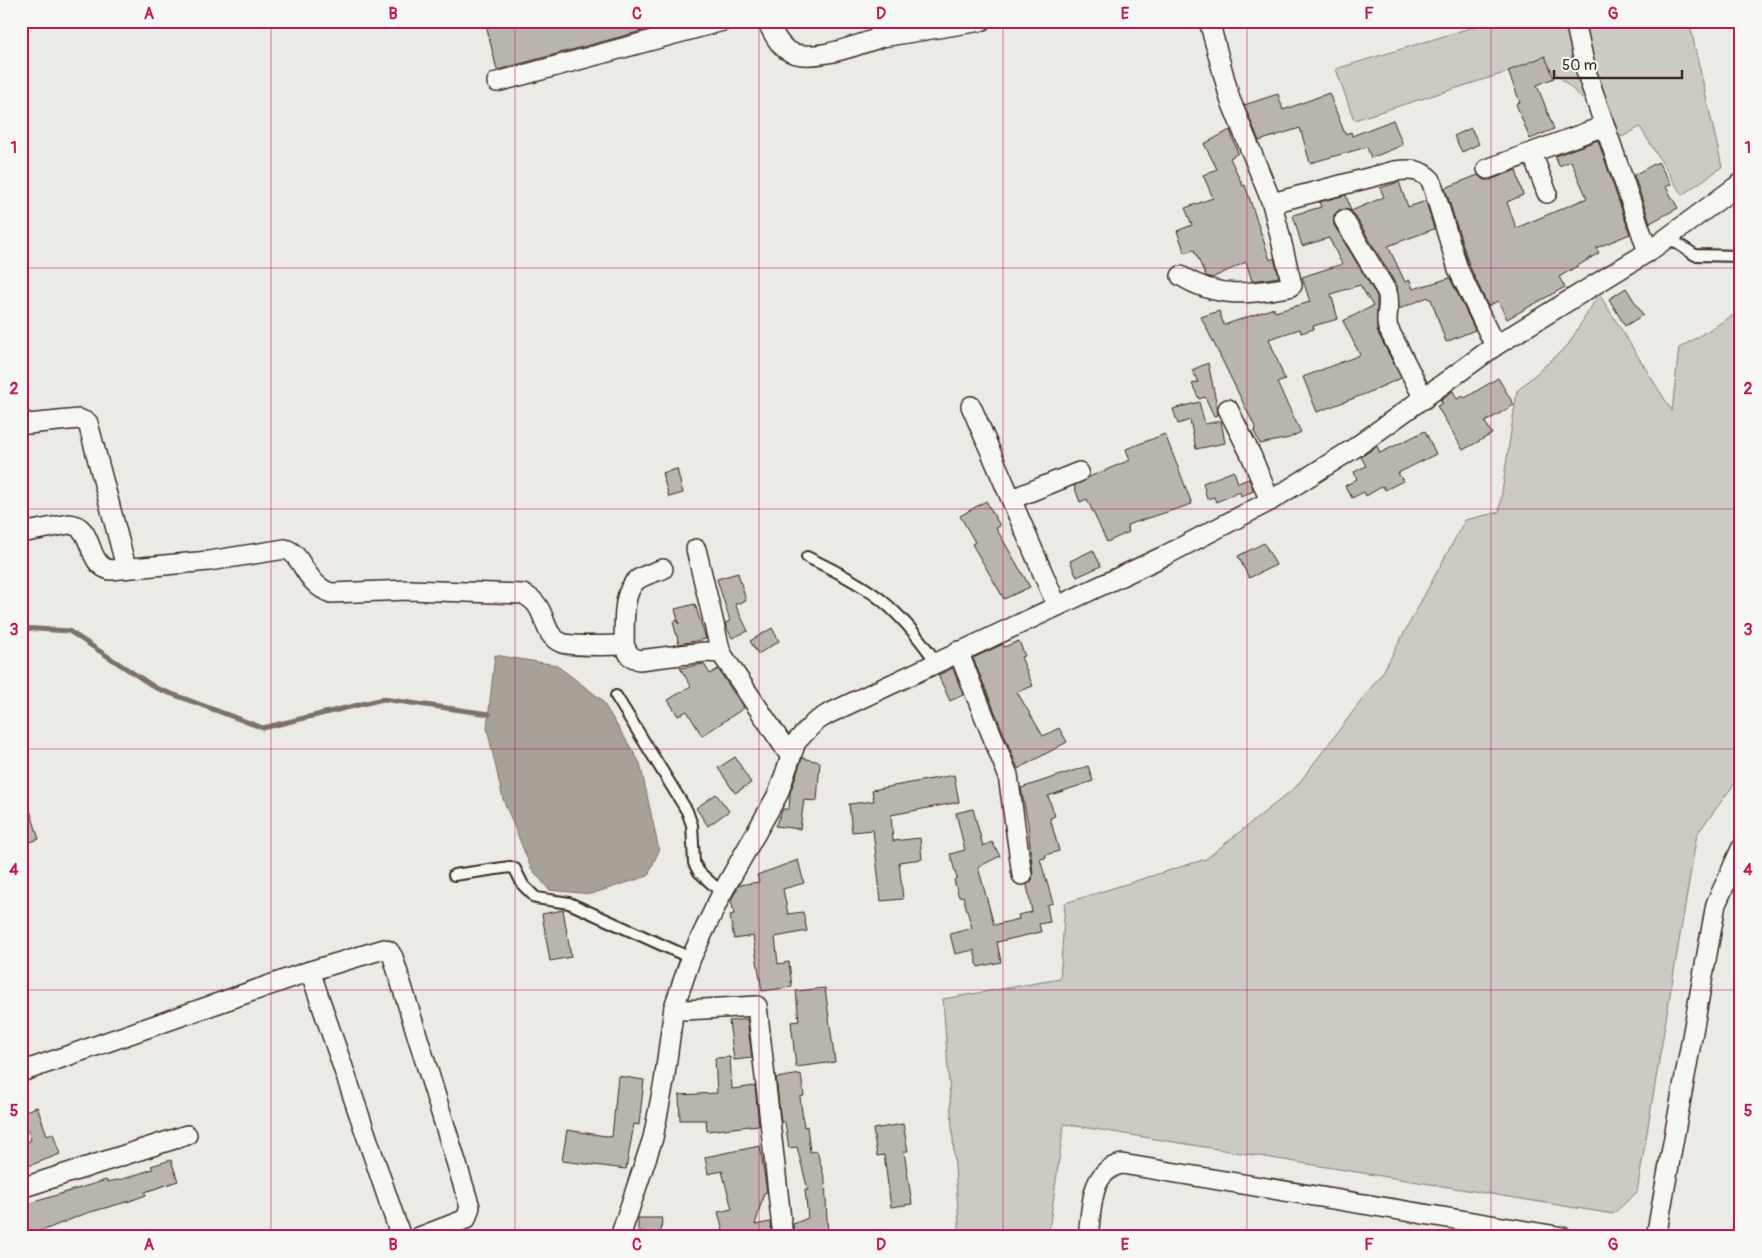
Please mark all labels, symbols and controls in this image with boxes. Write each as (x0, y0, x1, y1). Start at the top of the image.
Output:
text: A (144, 4, 155, 24)
text: B (388, 4, 398, 24)
text: C (632, 4, 642, 24)
text: D (876, 4, 886, 24)
text: E (1121, 4, 1130, 24)
text: F (1364, 4, 1374, 24)
text: G (1608, 4, 1619, 24)
scale bar (1554, 48, 1682, 80)
text: 50 m (1562, 56, 1597, 75)
text: 1 (11, 138, 17, 158)
text: 1 (1745, 138, 1751, 158)
text: 2 (10, 379, 19, 399)
text: 2 (1744, 379, 1753, 399)
text: 3 (10, 620, 19, 640)
text: 3 (1744, 620, 1753, 640)
text: 4 (9, 860, 19, 880)
text: 4 (1743, 860, 1753, 880)
text: 5 (10, 1101, 19, 1121)
text: 5 (1744, 1101, 1753, 1121)
text: A (144, 1235, 155, 1255)
text: B (388, 1235, 398, 1255)
text: C (632, 1235, 642, 1255)
text: D (876, 1235, 886, 1255)
text: E (1121, 1235, 1130, 1255)
text: F (1364, 1235, 1374, 1255)
text: G (1608, 1235, 1619, 1255)

